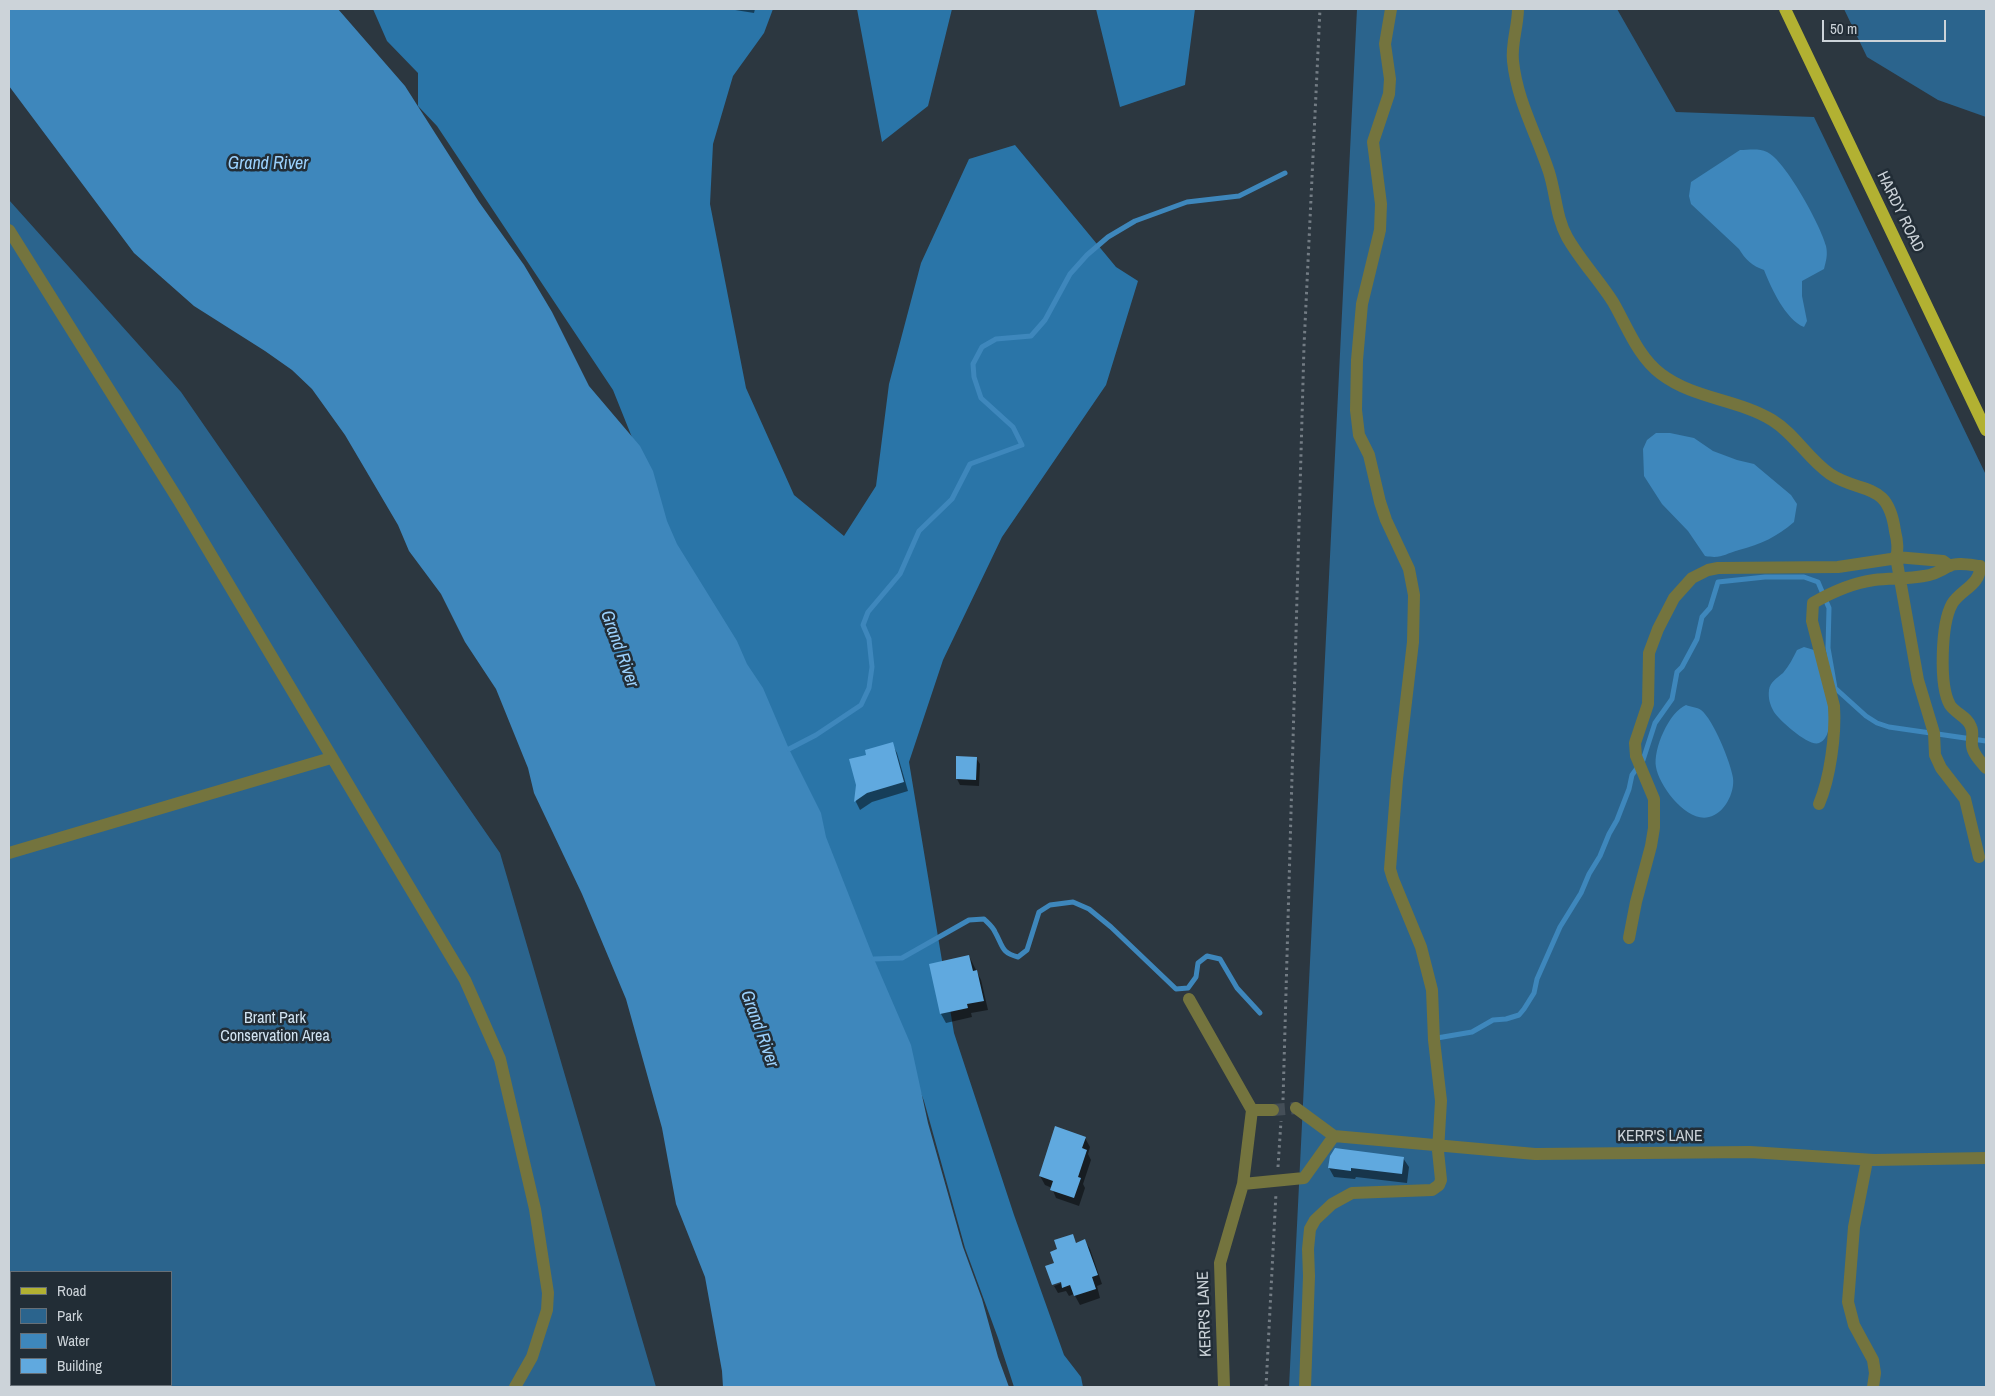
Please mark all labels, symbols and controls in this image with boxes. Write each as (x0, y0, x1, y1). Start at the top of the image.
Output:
scale bar (1825, 10, 1949, 42)
text: 50 m (1830, 18, 1857, 39)
water label: Grand River (228, 153, 308, 175)
street label: HARDY ROAD (1872, 168, 1928, 256)
water label: Grand River (595, 608, 643, 690)
water label: Grand River (735, 988, 783, 1070)
park label: Brant Park Conservation Area (220, 1009, 330, 1047)
street label: KERR'S LANE (1617, 1127, 1703, 1147)
legend (10, 1271, 172, 1386)
street label: KERR'S LANE (1194, 1271, 1216, 1357)
text: Road (57, 1280, 86, 1301)
text: Park (57, 1305, 82, 1326)
text: Water (57, 1330, 89, 1351)
text: Building (57, 1355, 102, 1376)

